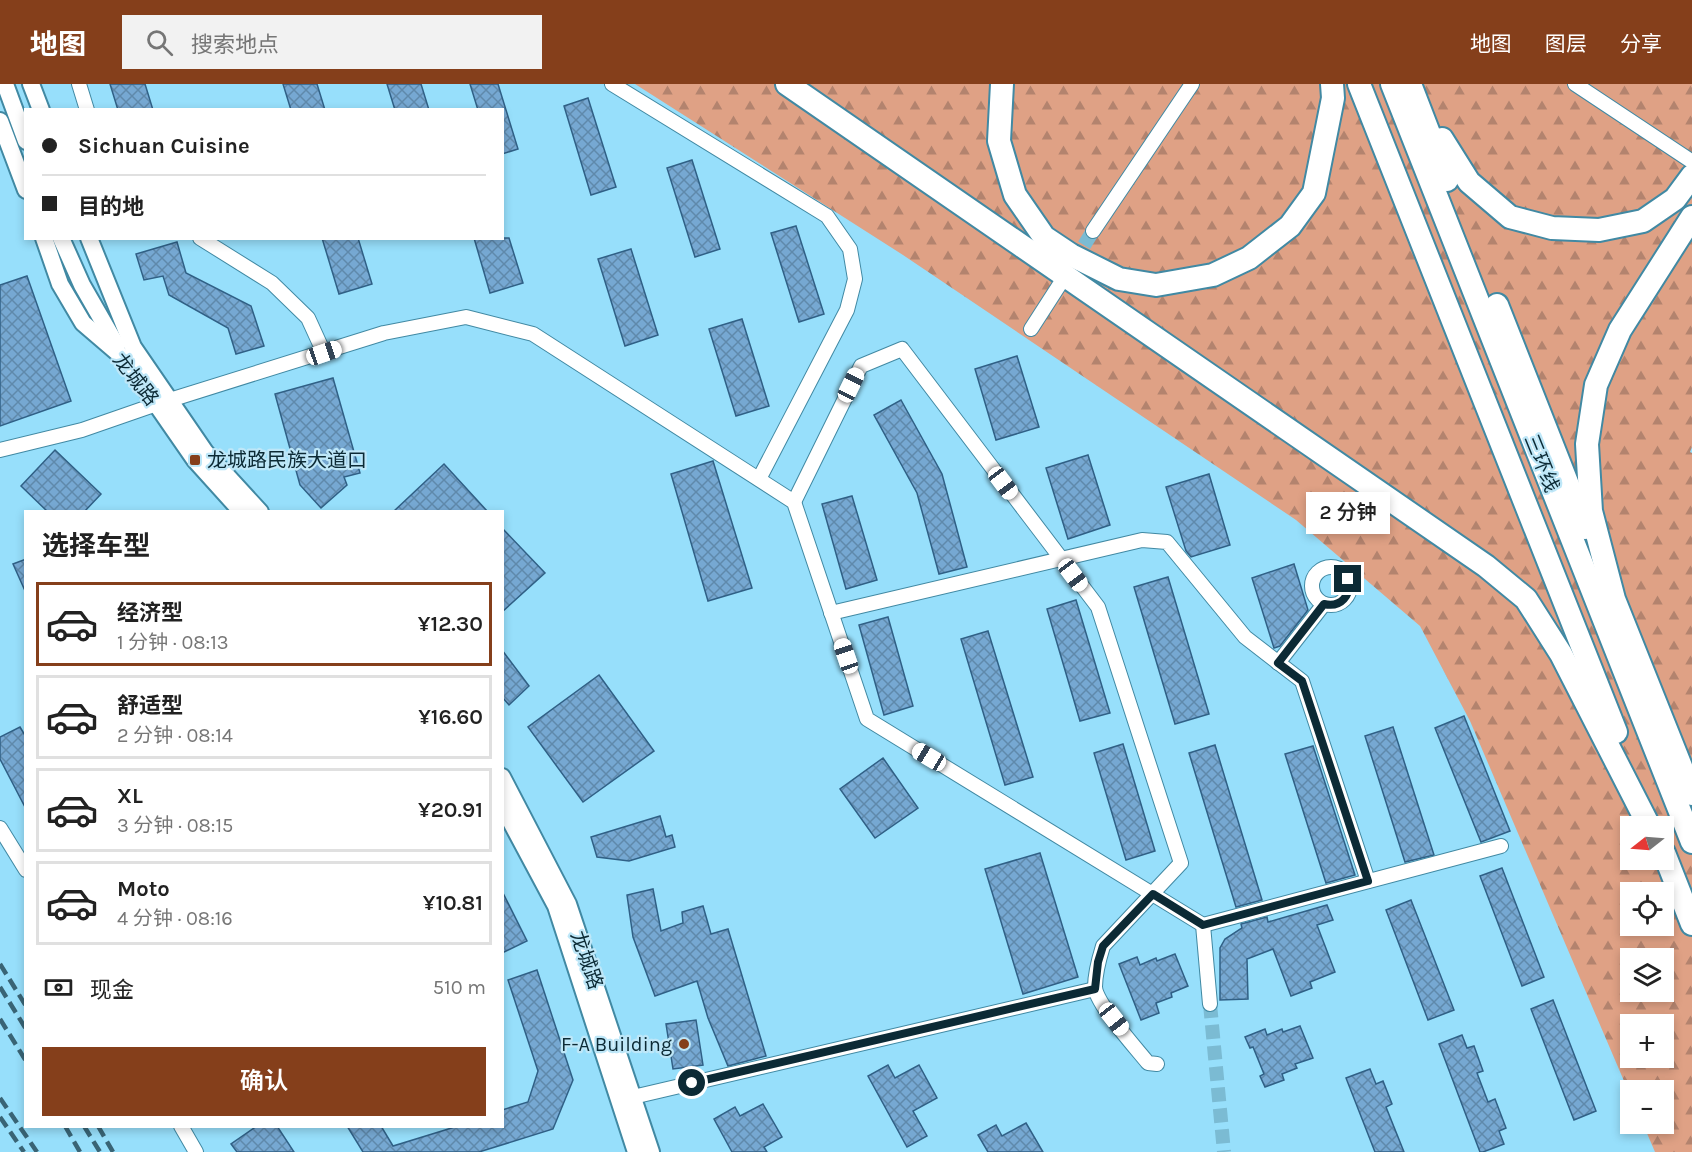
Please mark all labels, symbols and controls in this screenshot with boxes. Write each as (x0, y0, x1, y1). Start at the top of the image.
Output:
search box (122, 15, 542, 69)
icon: search (143, 26, 176, 59)
text: 地图 (30, 28, 86, 61)
text: 搜索地点 (191, 32, 279, 58)
text: 地图 (1470, 32, 1512, 56)
text: 图层 (1545, 32, 1587, 56)
text: 分享 (1620, 32, 1662, 56)
text: Sichuan Cuisine (78, 133, 250, 159)
text: 目的地 (78, 194, 144, 220)
car (304, 339, 344, 367)
street label: 龙城路 (108, 349, 163, 410)
car (835, 365, 867, 405)
street label: 三环线 (1520, 431, 1563, 495)
place label: 龙城路民族大道口 (207, 449, 367, 472)
marker: 龙城路民族大道口 (188, 453, 202, 467)
car (985, 463, 1021, 503)
callout: 2 分钟 (1306, 492, 1390, 534)
text: 2 分钟 (1320, 501, 1376, 524)
text: 选择车型 (42, 530, 150, 562)
car (1055, 555, 1091, 595)
route end (1334, 565, 1361, 592)
icon: car (45, 597, 99, 651)
text: 经济型 (117, 600, 183, 626)
text: ¥12.30 (418, 611, 483, 637)
text: 1 分钟 · 08:13 (117, 631, 229, 654)
car (832, 636, 860, 676)
icon: car (45, 690, 99, 744)
text: 舒适型 (117, 693, 183, 719)
text: ¥16.60 (418, 704, 483, 730)
text: 2 分钟 · 08:14 (117, 724, 233, 747)
car (909, 740, 949, 774)
icon: car (45, 783, 99, 837)
text: XL (117, 783, 143, 809)
text: ¥20.91 (418, 797, 483, 823)
text: 3 分钟 · 08:15 (117, 814, 233, 837)
north arrow (1620, 816, 1674, 870)
map controls (1620, 816, 1674, 1134)
icon: car (45, 876, 99, 930)
text: Moto (117, 876, 170, 902)
button: locate (1620, 882, 1674, 936)
text: ¥10.81 (423, 890, 483, 916)
text: 4 分钟 · 08:16 (117, 907, 233, 930)
street label: 龙城路 (566, 928, 607, 992)
button: layers (1620, 948, 1674, 1002)
icon: cash (42, 971, 75, 1004)
text: 510 m (433, 976, 486, 999)
text: 现金 (90, 977, 134, 1003)
car (1096, 999, 1132, 1039)
button: + (1620, 1014, 1674, 1068)
place label: F-A Building (561, 1033, 672, 1056)
marker: F-A Building (677, 1037, 691, 1051)
button: 确认 (42, 1047, 486, 1116)
route start (678, 1069, 705, 1096)
button: − (1620, 1080, 1674, 1134)

